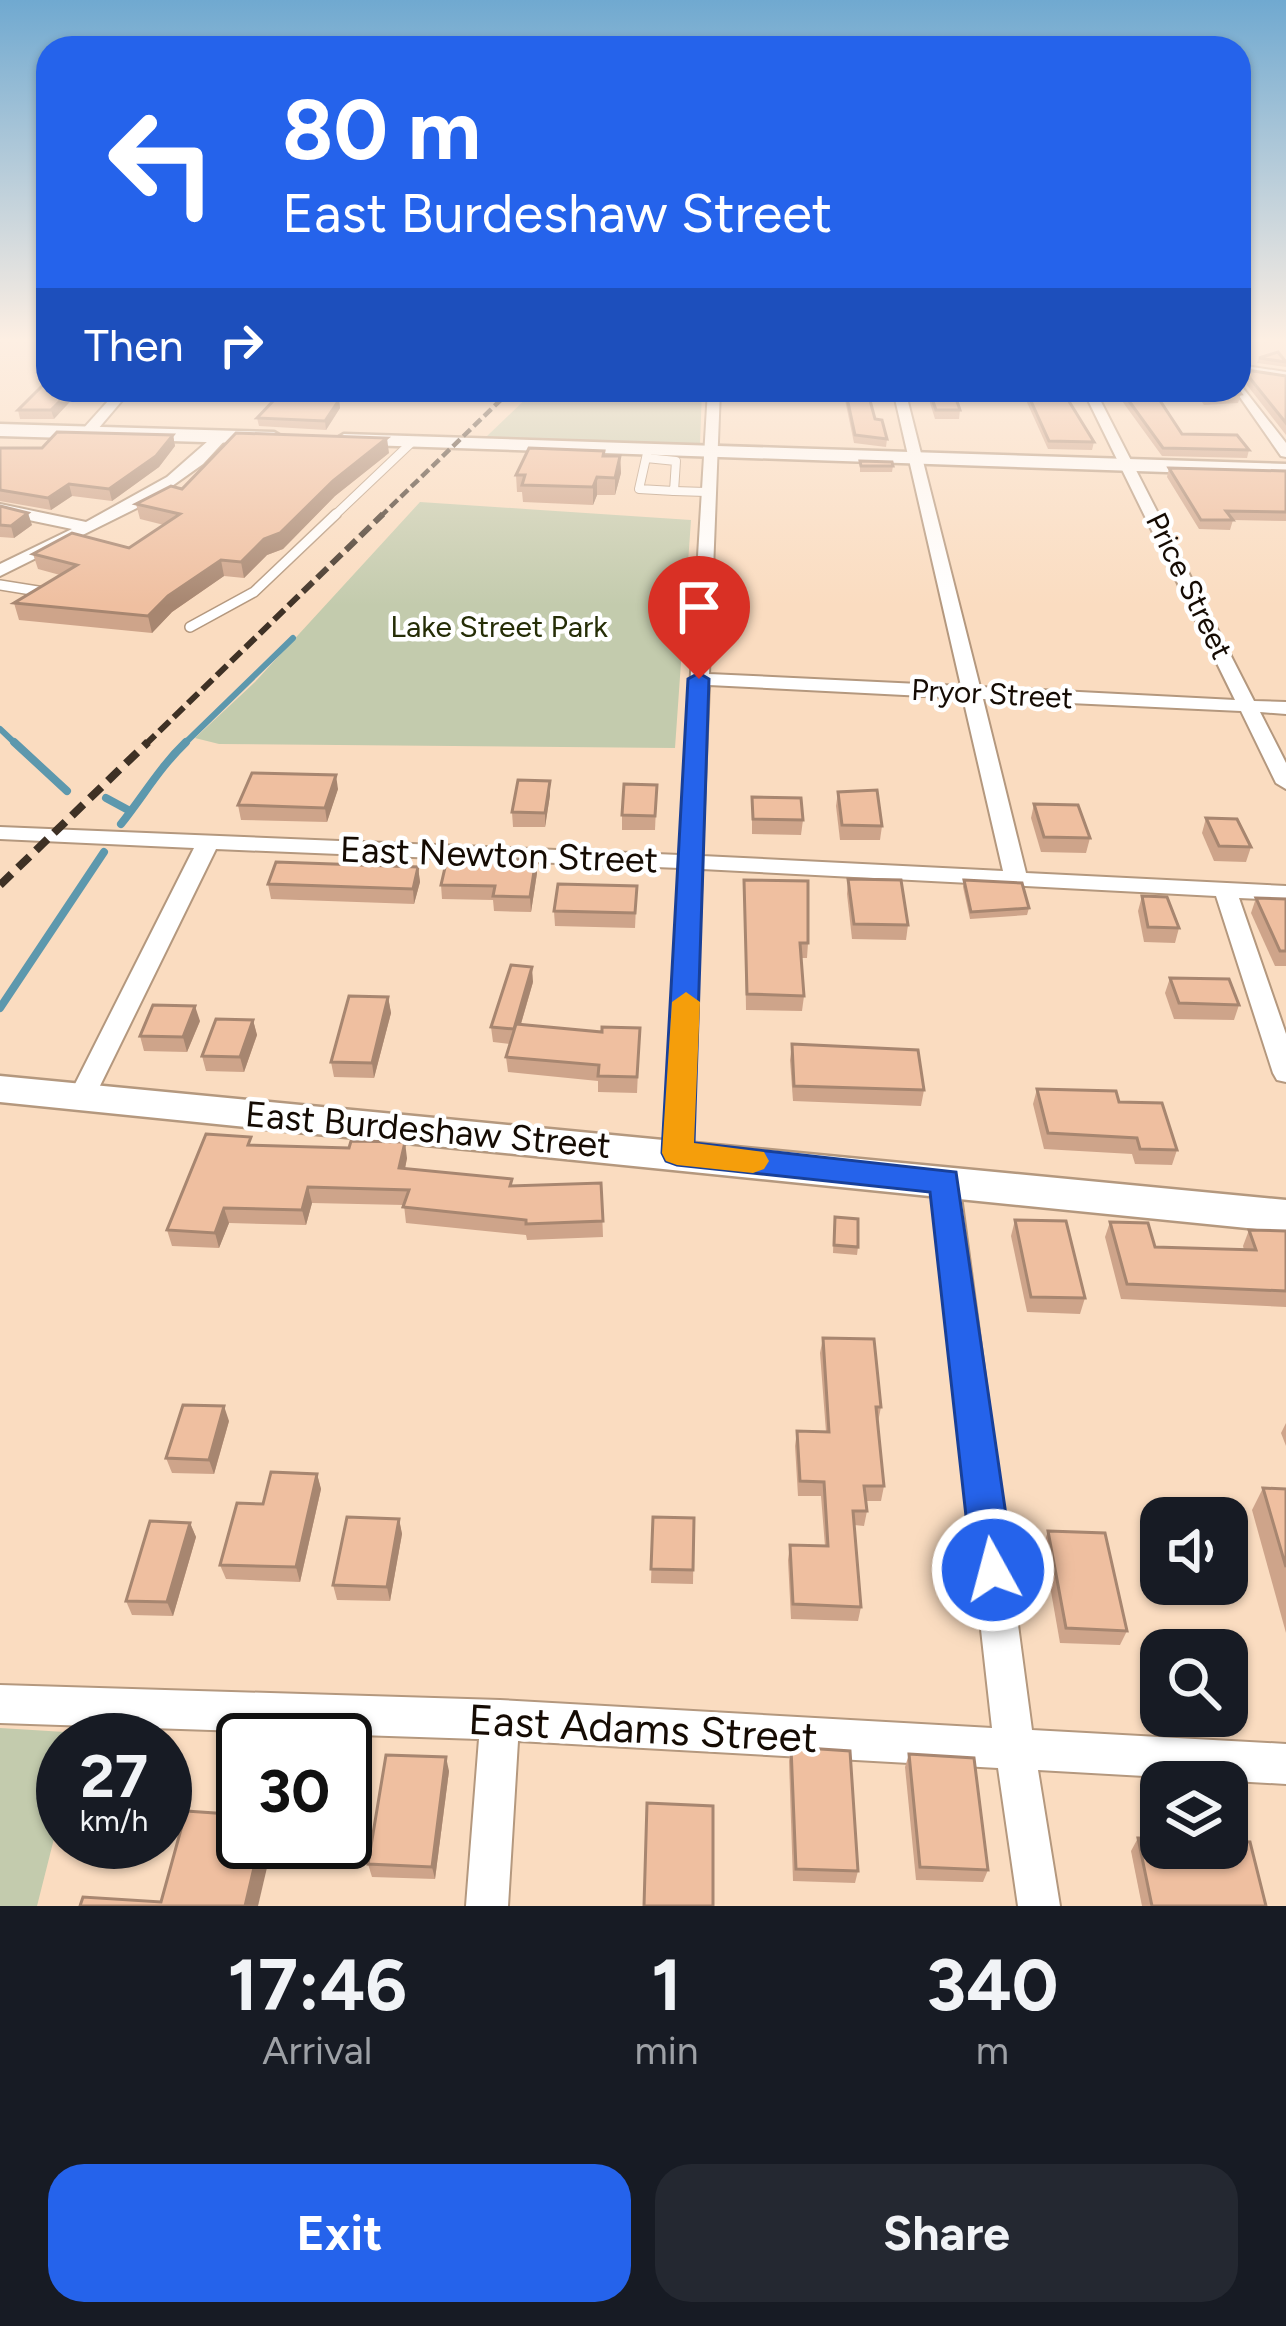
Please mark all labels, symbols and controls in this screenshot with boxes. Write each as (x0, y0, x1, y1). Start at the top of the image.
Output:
text: 80 m (282, 79, 481, 180)
icon: left (84, 84, 240, 240)
text: East Burdeshaw Street (282, 181, 832, 246)
icon: right (208, 312, 274, 378)
text: Then (84, 318, 184, 372)
street label: Price Street (1138, 506, 1241, 665)
pin (648, 556, 750, 679)
icon: arrive (666, 574, 732, 640)
park label: Lake Street Park (390, 608, 608, 645)
street label: Pryor Street (910, 671, 1074, 716)
street label: East Newton Street (339, 827, 659, 882)
street label: East Burdeshaw Street (243, 1092, 613, 1167)
map controls (1140, 1497, 1248, 1869)
button: sound (1140, 1497, 1248, 1605)
position arrow (930, 1507, 1056, 1633)
button: search (1140, 1629, 1248, 1737)
street label: East Adams Street (467, 1694, 819, 1763)
speed limit sign: 30 (216, 1713, 372, 1869)
text: 27 (80, 1740, 148, 1812)
button: layers (1140, 1761, 1248, 1869)
text: km/h (80, 1802, 148, 1839)
text: 17:46 (228, 1942, 407, 2028)
text: 1 (651, 1942, 682, 2028)
text: 340 (926, 1942, 1058, 2028)
text: Arrival (262, 2027, 372, 2074)
text: min (635, 2027, 699, 2074)
text: m (976, 2027, 1009, 2074)
button: Exit (48, 2164, 631, 2302)
button: Share (655, 2164, 1238, 2302)

